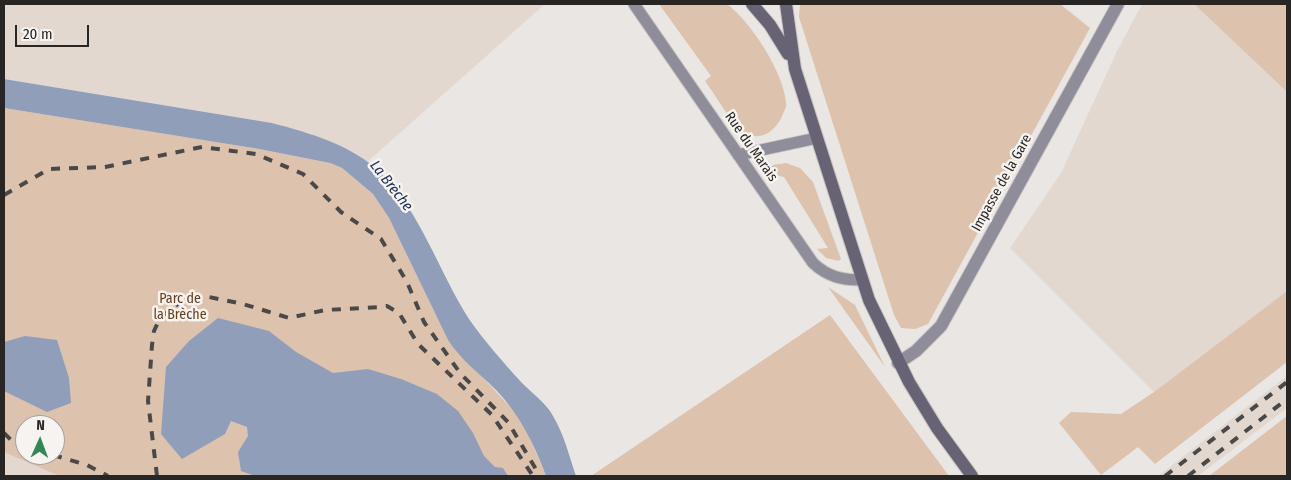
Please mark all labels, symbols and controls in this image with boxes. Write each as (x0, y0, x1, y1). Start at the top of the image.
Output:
scale bar (18, 15, 91, 47)
text: 20 m (23, 25, 53, 43)
street label: Rue du Marais (721, 109, 781, 185)
street label: Impasse de la Gare (968, 132, 1036, 234)
water label: La Brèche (366, 157, 416, 215)
park label: Parc de la Brèche (153, 291, 207, 324)
north arrow (15, 415, 65, 465)
text: N (36, 417, 45, 434)

